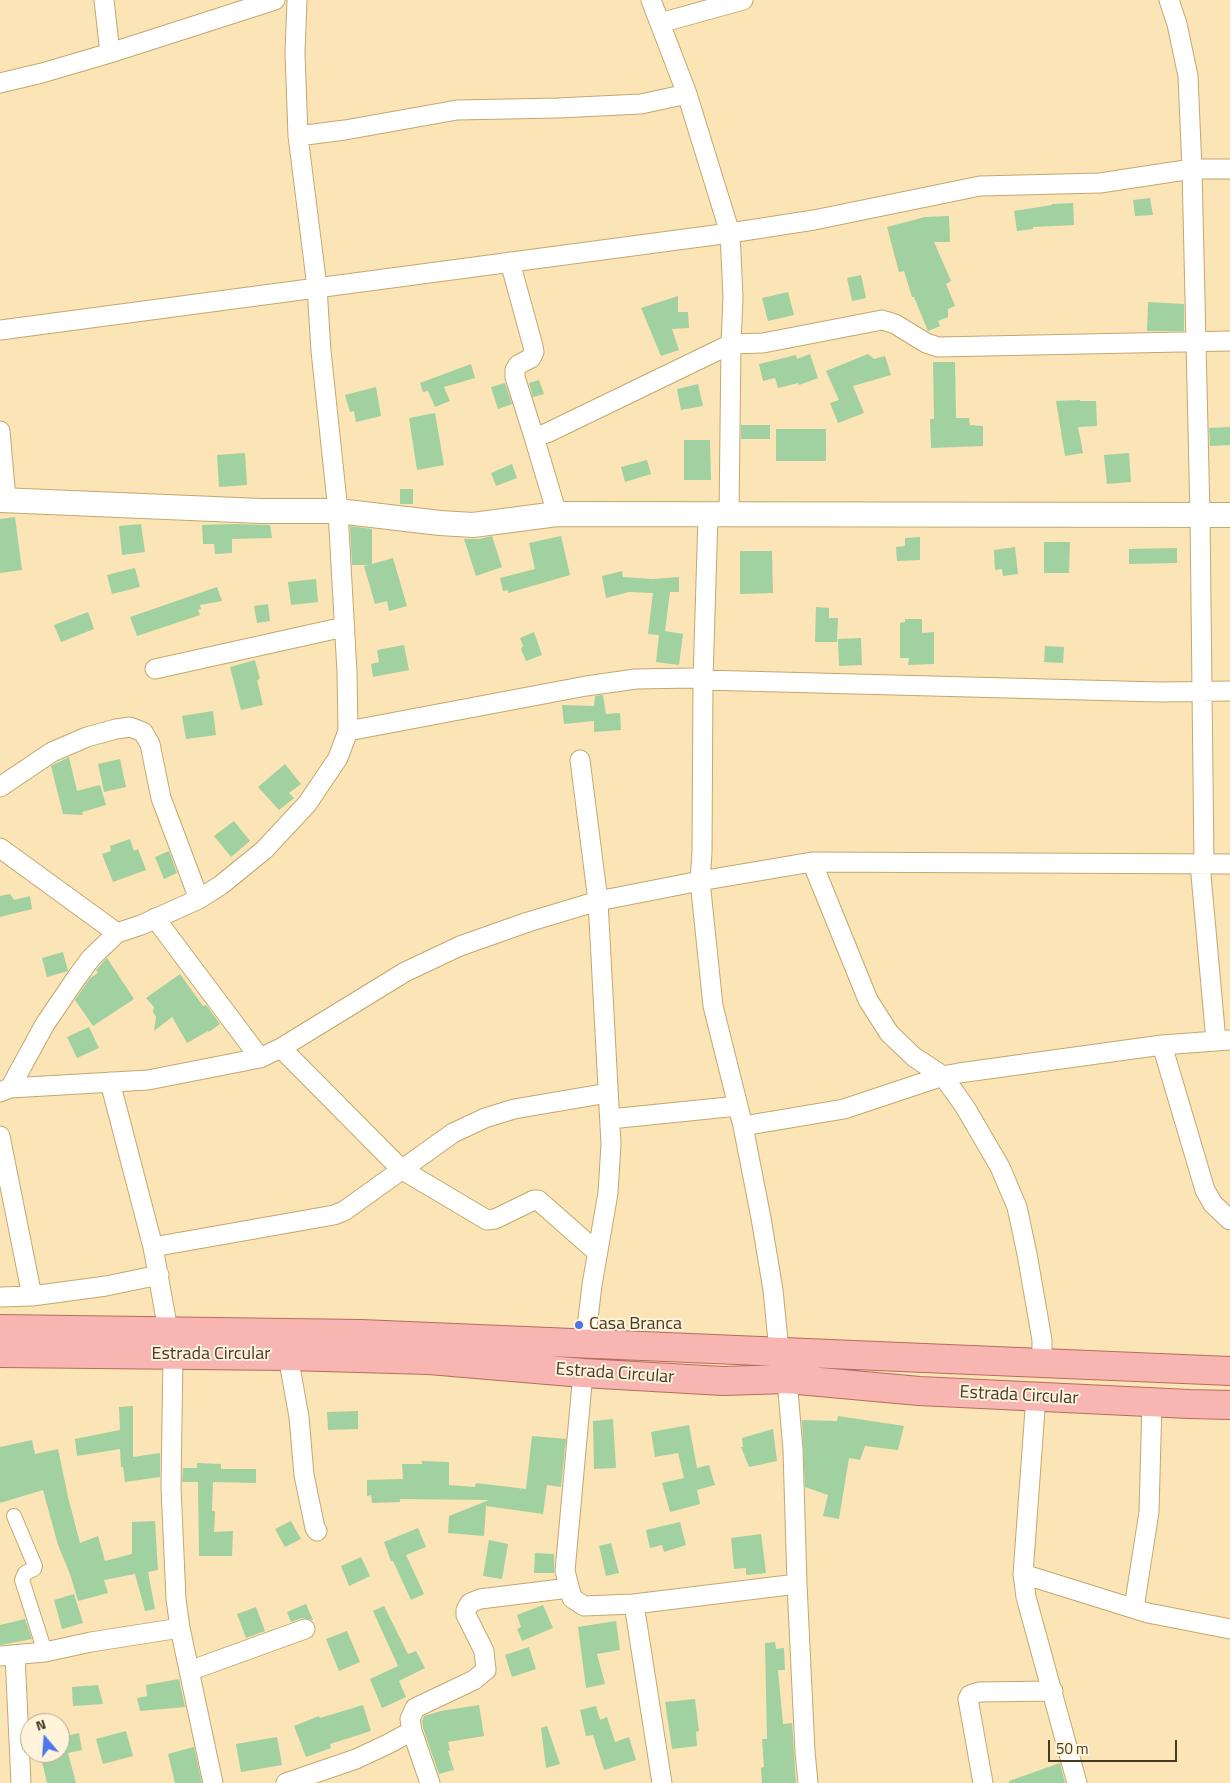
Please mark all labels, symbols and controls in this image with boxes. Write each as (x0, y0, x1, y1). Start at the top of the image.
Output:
place label: Casa Branca (589, 1314, 682, 1336)
marker: Casa Branca (573, 1319, 585, 1331)
street label: Estrada Circular (152, 1344, 270, 1366)
street label: Estrada Circular (555, 1359, 675, 1389)
street label: Estrada Circular (959, 1382, 1079, 1410)
north arrow (20, 1713, 70, 1763)
text: N (33, 1713, 48, 1736)
scale bar (1050, 1730, 1179, 1762)
text: 50 m (1056, 1737, 1089, 1760)

